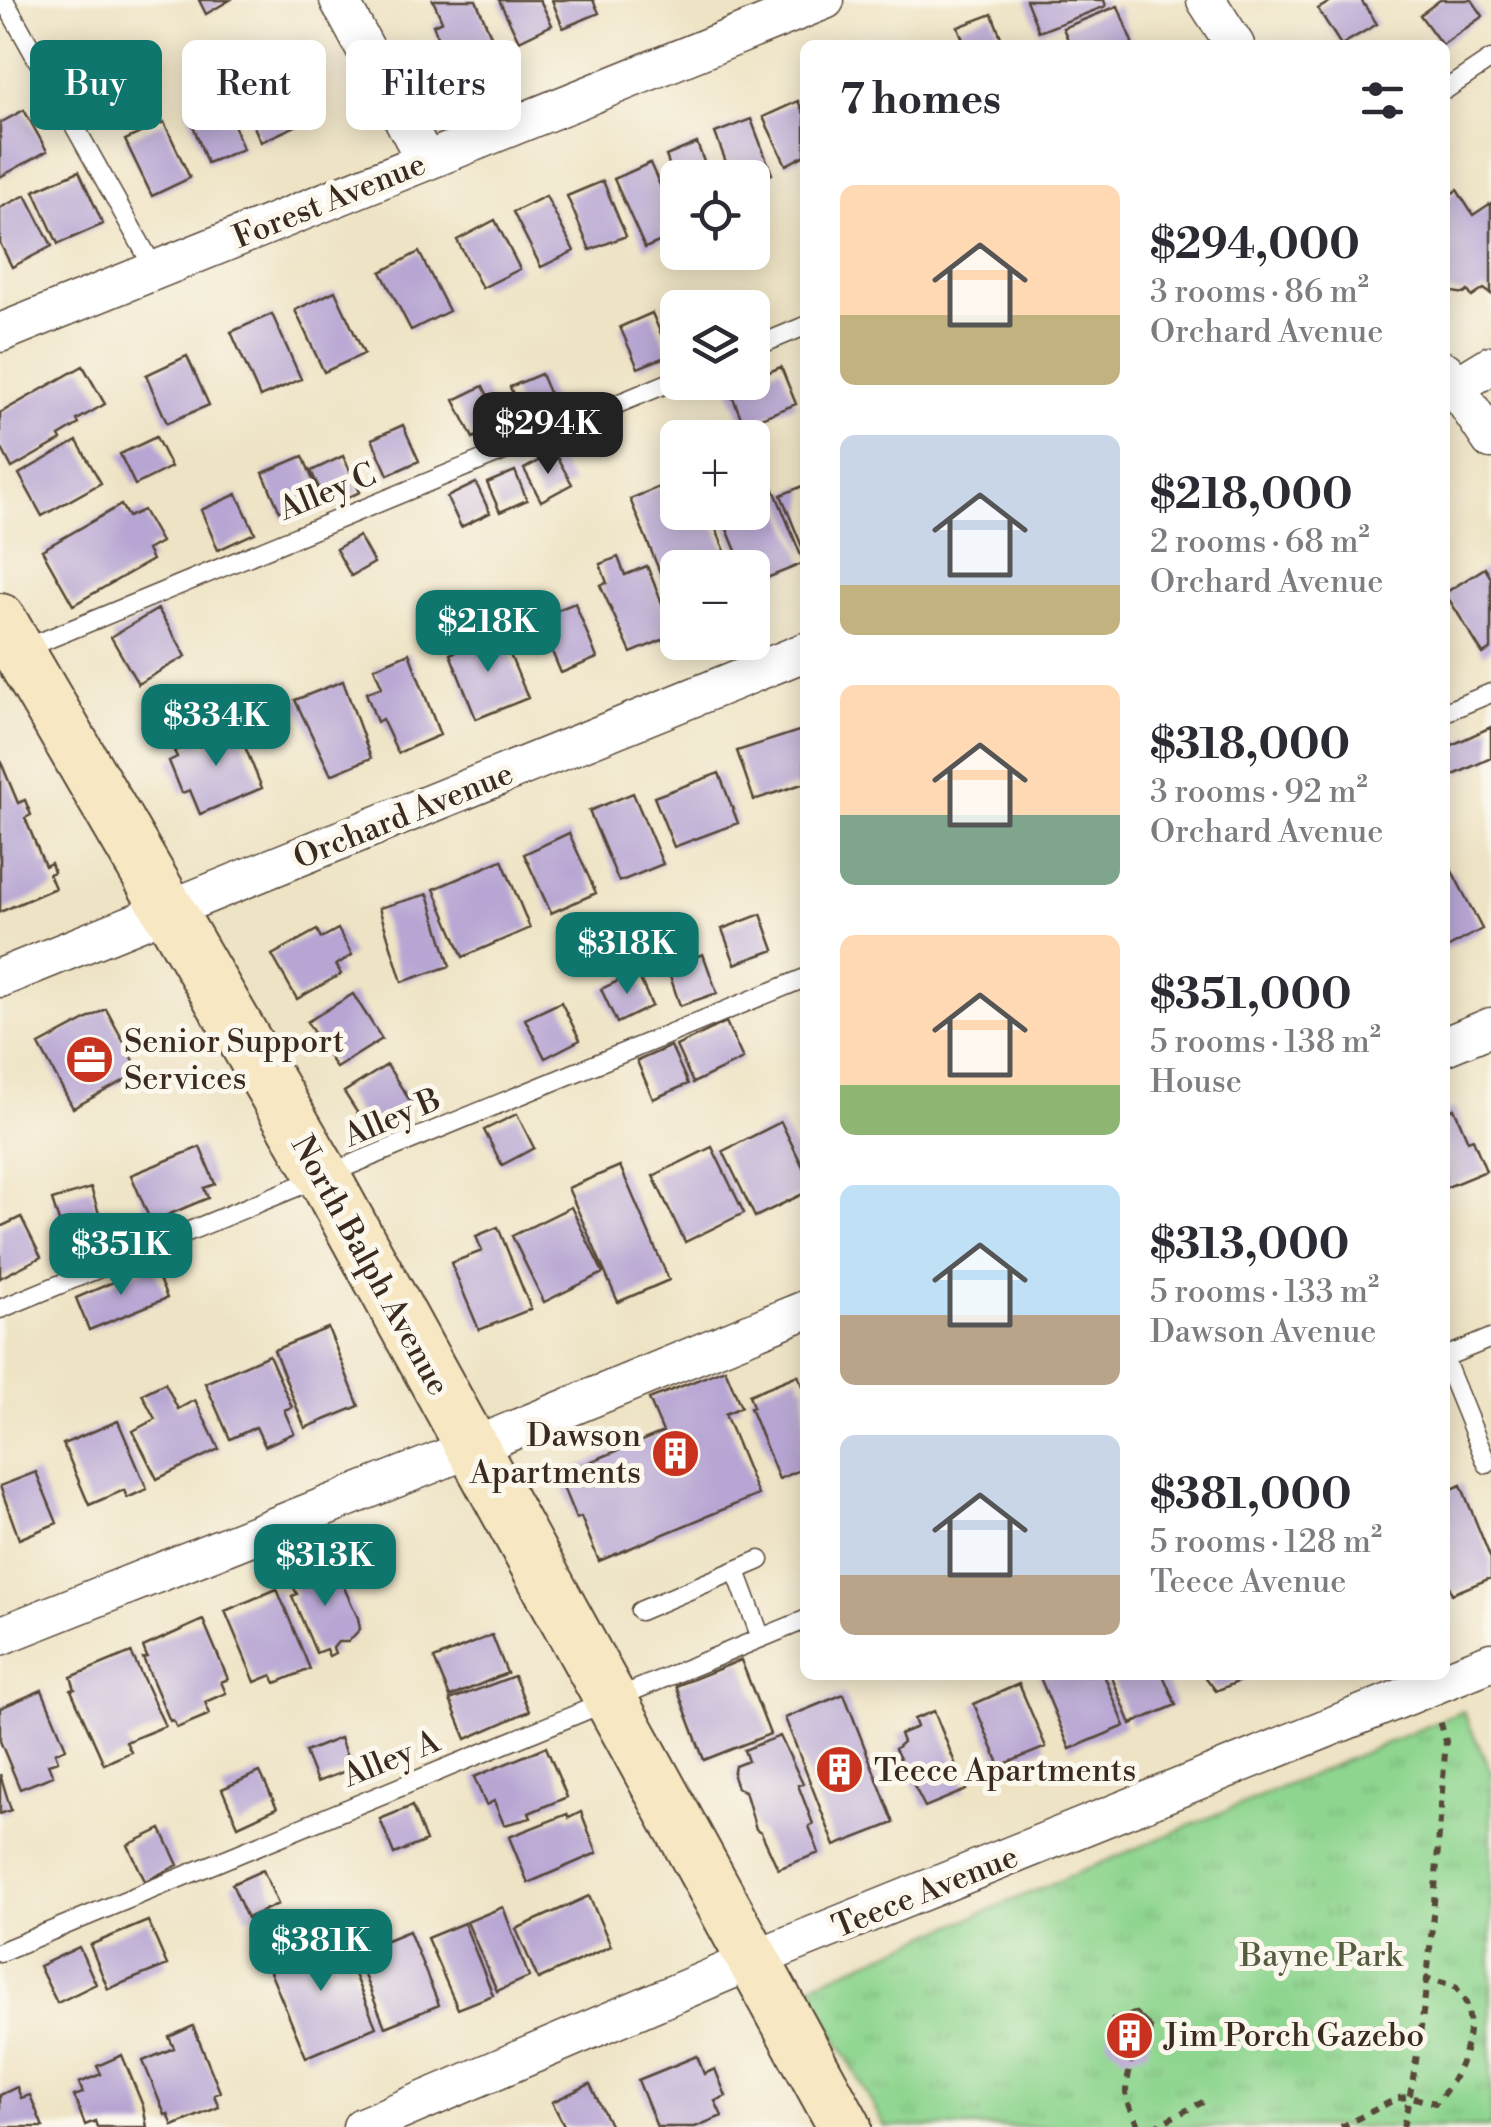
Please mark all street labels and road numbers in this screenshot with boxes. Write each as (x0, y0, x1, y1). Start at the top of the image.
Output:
street label: Forest Avenue (227, 144, 432, 258)
street label: Alley C (272, 454, 382, 530)
street label: Orchard Avenue (288, 754, 519, 878)
street label: Alley B (337, 1080, 447, 1157)
street label: North Balph Avenue (282, 1128, 458, 1403)
street label: Alley A (336, 1721, 447, 1797)
street label: Teece Avenue (827, 1837, 1024, 1947)

